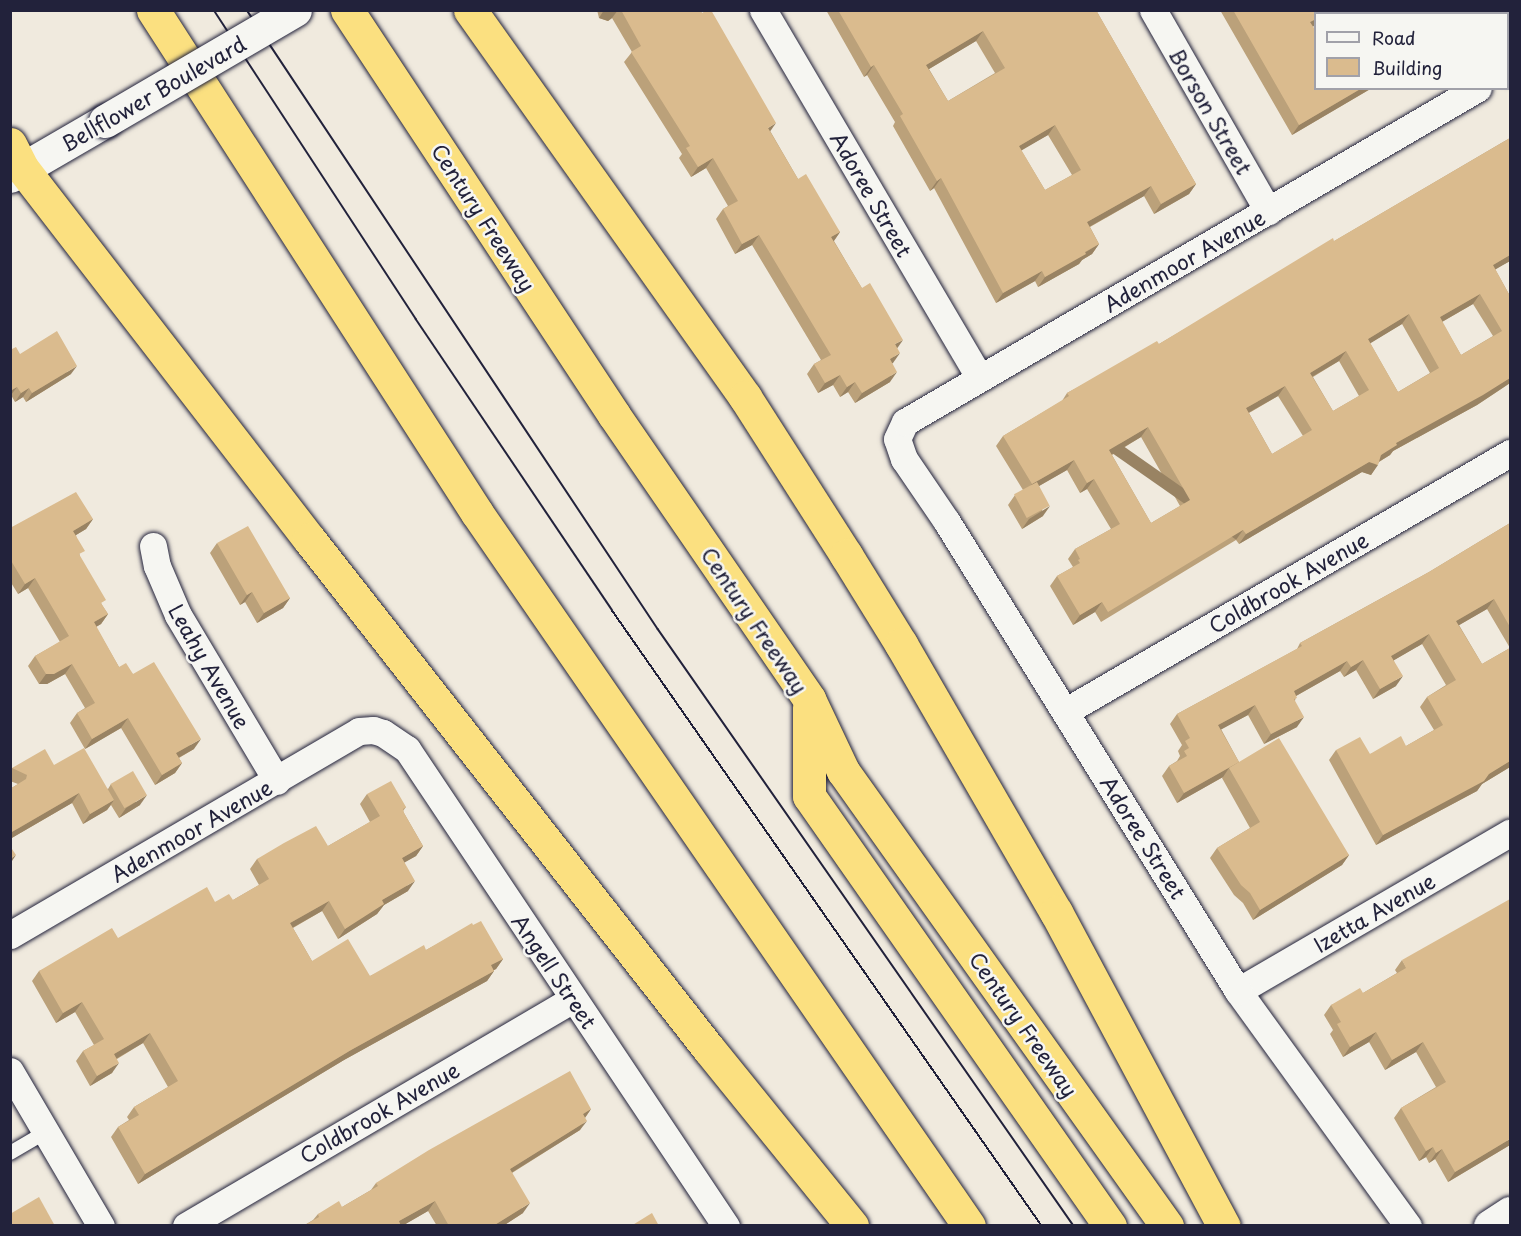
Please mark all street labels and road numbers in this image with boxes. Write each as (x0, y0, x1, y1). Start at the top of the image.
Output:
street label: Bellflower Boulevard (57, 30, 249, 156)
street label: Borson Street (1165, 44, 1257, 178)
street label: Adoree Street (825, 126, 919, 262)
street label: Century Freeway (426, 137, 542, 297)
street label: Adenmoor Avenue (1099, 204, 1269, 316)
street label: Coldbrook Avenue (1203, 526, 1373, 638)
street label: Century Freeway (696, 541, 814, 699)
street label: Leahy Avenue (164, 600, 256, 732)
street label: Adoree Street (1096, 770, 1192, 904)
street label: Adenmoor Avenue (106, 774, 276, 886)
street label: Izetta Avenue (1309, 867, 1439, 957)
street label: Angell Street (507, 908, 603, 1034)
street label: Century Freeway (964, 945, 1084, 1103)
street label: Coldbrook Avenue (294, 1056, 464, 1168)

